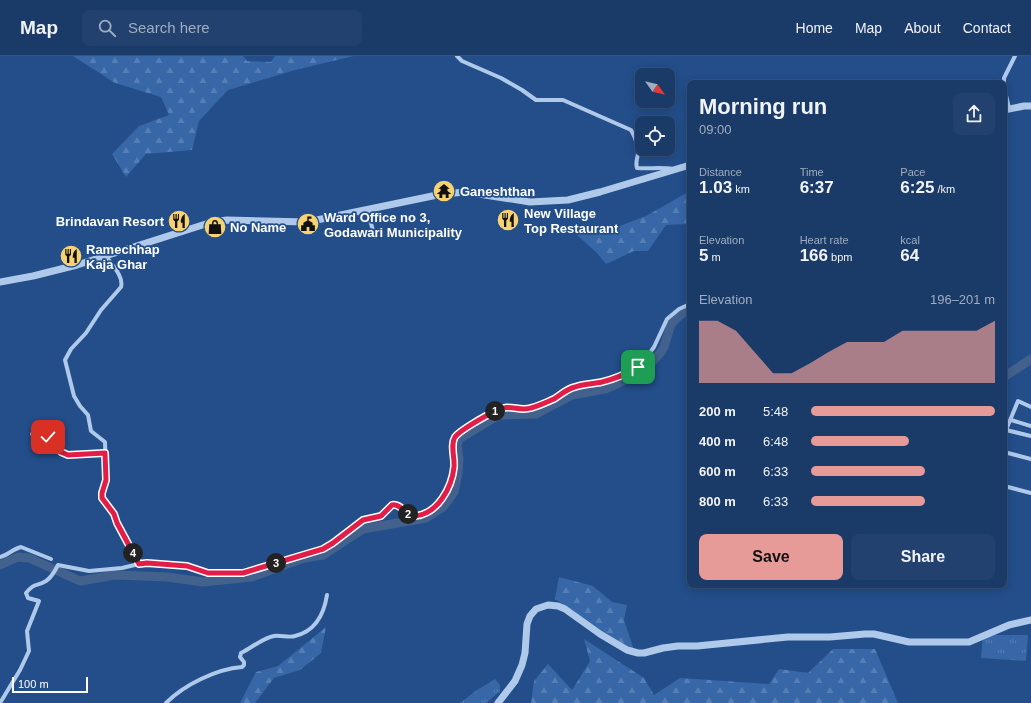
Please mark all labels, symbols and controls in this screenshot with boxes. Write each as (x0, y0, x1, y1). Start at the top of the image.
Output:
search box (82, 10, 362, 46)
text: Map (20, 17, 58, 38)
icon: search (96, 17, 118, 39)
text: Search here (128, 19, 210, 36)
text: Home (796, 20, 833, 36)
text: Map (855, 20, 882, 36)
text: About (904, 20, 941, 36)
text: Contact (963, 20, 1011, 36)
north arrow (635, 68, 675, 108)
map controls (635, 68, 675, 156)
button: share (953, 93, 995, 135)
text: Morning run (699, 94, 827, 119)
button: locate (635, 116, 675, 156)
text: 09:00 (699, 122, 732, 137)
text: Distance (699, 166, 742, 178)
text: Time (800, 166, 824, 178)
text: Pace (900, 166, 925, 178)
temple icon: Ganeshthan (431, 178, 457, 204)
text: 1.03 (699, 178, 732, 197)
text: 6:37 (800, 178, 834, 197)
text: 6:25 (900, 178, 934, 197)
text: km (732, 183, 750, 195)
text: /km (934, 183, 955, 195)
place label: Ganeshthan (460, 184, 535, 199)
place label: New Village Top Restaurant (524, 206, 619, 236)
restaurant icon: New Village Top Restaurant (495, 207, 521, 233)
restaurant icon: Brindavan Resort (166, 208, 192, 234)
place label: Ward Office no 3, Godawari Municipality (324, 210, 463, 240)
public building icon: Ward Office no 3, Godawari Municipality (295, 211, 321, 237)
place label: Brindavan Resort (56, 214, 165, 229)
shop icon: No Name (202, 214, 228, 240)
place label: No Name (230, 220, 286, 235)
text: Elevation (699, 234, 744, 246)
text: Heart rate (800, 234, 849, 246)
text: kcal (900, 234, 920, 246)
place label: Ramechhap Kaja Ghar (86, 242, 160, 272)
restaurant icon: Ramechhap Kaja Ghar (58, 243, 84, 269)
text: 5 (699, 246, 708, 265)
text: 166 (800, 246, 828, 265)
text: 64 (900, 246, 919, 265)
text: m (708, 251, 721, 263)
text: bpm (828, 251, 853, 263)
text: Elevation (699, 292, 752, 307)
text: 196–201 m (930, 292, 995, 307)
pin (621, 350, 655, 384)
icon: arrive (627, 356, 649, 378)
pin: 1 (485, 401, 505, 421)
text: 200 m (699, 404, 736, 419)
text: 5:48 (763, 404, 788, 419)
text: 1 (492, 405, 498, 417)
pin (31, 420, 65, 454)
icon: check (37, 426, 59, 448)
text: 400 m (699, 434, 736, 449)
text: 6:48 (763, 434, 788, 449)
text: 600 m (699, 464, 736, 479)
text: 6:33 (763, 464, 788, 479)
text: 800 m (699, 494, 736, 509)
text: 6:33 (763, 494, 788, 509)
pin: 2 (398, 504, 418, 524)
text: 2 (405, 508, 411, 520)
button: Save (699, 534, 843, 580)
button: Share (851, 534, 995, 580)
pin: 4 (123, 543, 143, 563)
text: 4 (130, 547, 136, 559)
pin: 3 (266, 553, 286, 573)
text: 3 (273, 557, 279, 569)
scale bar (12, 675, 88, 694)
text: 100 m (18, 678, 49, 690)

